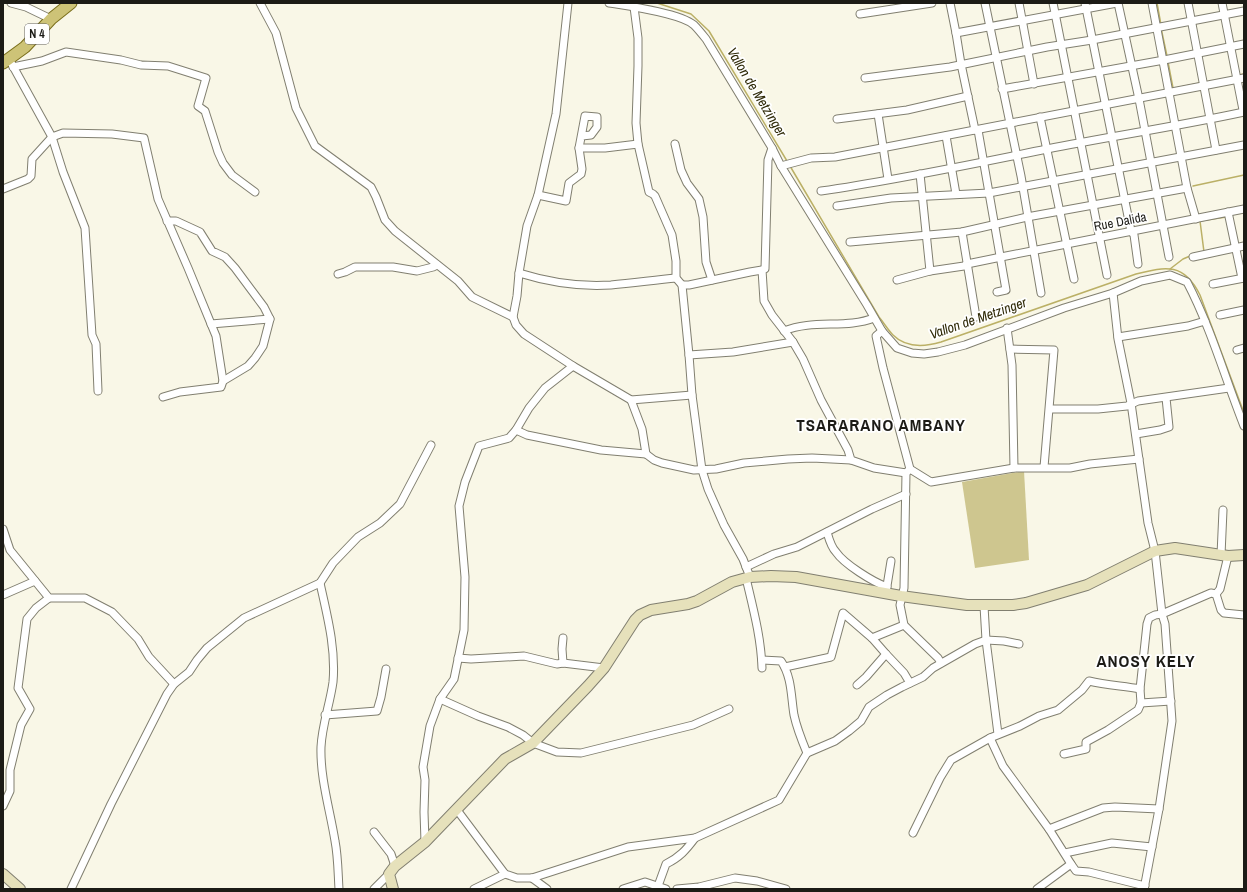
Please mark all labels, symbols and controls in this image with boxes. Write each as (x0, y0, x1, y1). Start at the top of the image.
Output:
road number: N 4 (25, 24, 49, 44)
water label: Vallon de Metzinger (723, 44, 791, 141)
street label: Rue Dalida (1092, 208, 1148, 235)
water label: Vallon de Metzinger (927, 293, 1030, 343)
district label: TSARARANO AMBANY (796, 413, 966, 436)
district label: ANOSY KELY (1096, 649, 1196, 672)

